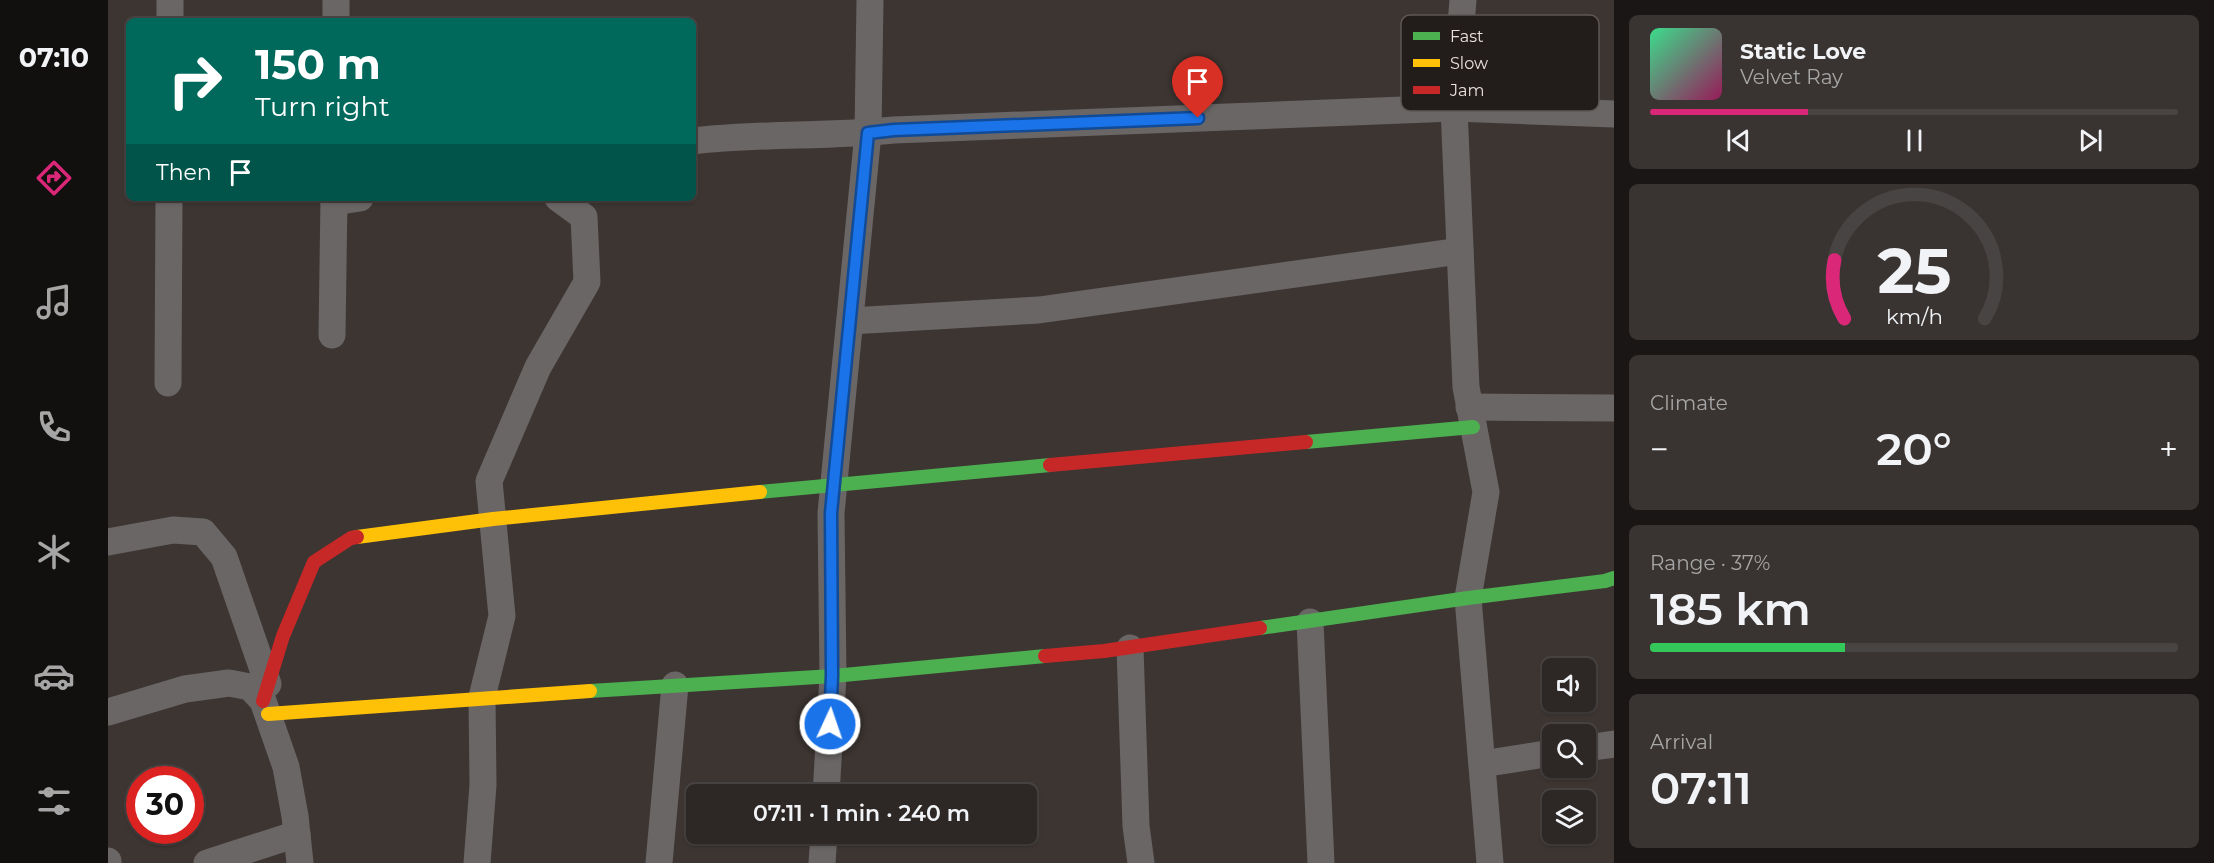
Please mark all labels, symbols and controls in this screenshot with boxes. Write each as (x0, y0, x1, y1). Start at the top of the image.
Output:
legend (1401, 15, 1599, 111)
text: Fast (1450, 27, 1484, 46)
text: 150 m (255, 38, 381, 90)
text: Static Love (1740, 38, 1866, 65)
text: 07:10 (19, 41, 89, 74)
icon: right (156, 42, 234, 120)
text: Slow (1450, 54, 1488, 73)
pin (1172, 56, 1223, 118)
icon: arrive (1181, 65, 1214, 98)
text: Velvet Ray (1740, 65, 1843, 89)
text: Jam (1449, 81, 1484, 100)
text: Turn right (255, 90, 390, 123)
icon: previous (1722, 124, 1755, 157)
icon: pause (1898, 124, 1931, 157)
icon: next (2074, 124, 2107, 157)
icon: arrive (224, 156, 257, 189)
icon: directions (33, 157, 75, 199)
text: Then (156, 159, 212, 186)
text: 25 (1877, 233, 1951, 309)
icon: music (33, 281, 75, 323)
text: km/h (1885, 304, 1943, 330)
text: Climate (1650, 391, 1728, 415)
icon: phone (33, 406, 75, 448)
text: 20° (1876, 421, 1952, 476)
text: − (1650, 429, 1669, 469)
text: + (2159, 429, 2178, 469)
icon: climate (33, 531, 75, 573)
text: Range · 37% (1650, 551, 1770, 575)
text: 185 km (1650, 581, 1811, 636)
icon: car (33, 655, 75, 697)
map controls (1542, 658, 1596, 844)
button: sound (1542, 658, 1596, 712)
position arrow (798, 692, 862, 756)
button: search (1542, 724, 1596, 778)
text: Arrival (1650, 730, 1713, 754)
text: 07:11 (1650, 760, 1752, 815)
speed limit sign: 30 (126, 766, 204, 844)
icon: filters (33, 780, 75, 822)
button: layers (1542, 790, 1596, 844)
text: 07:11 · 1 min · 240 m (753, 800, 970, 827)

